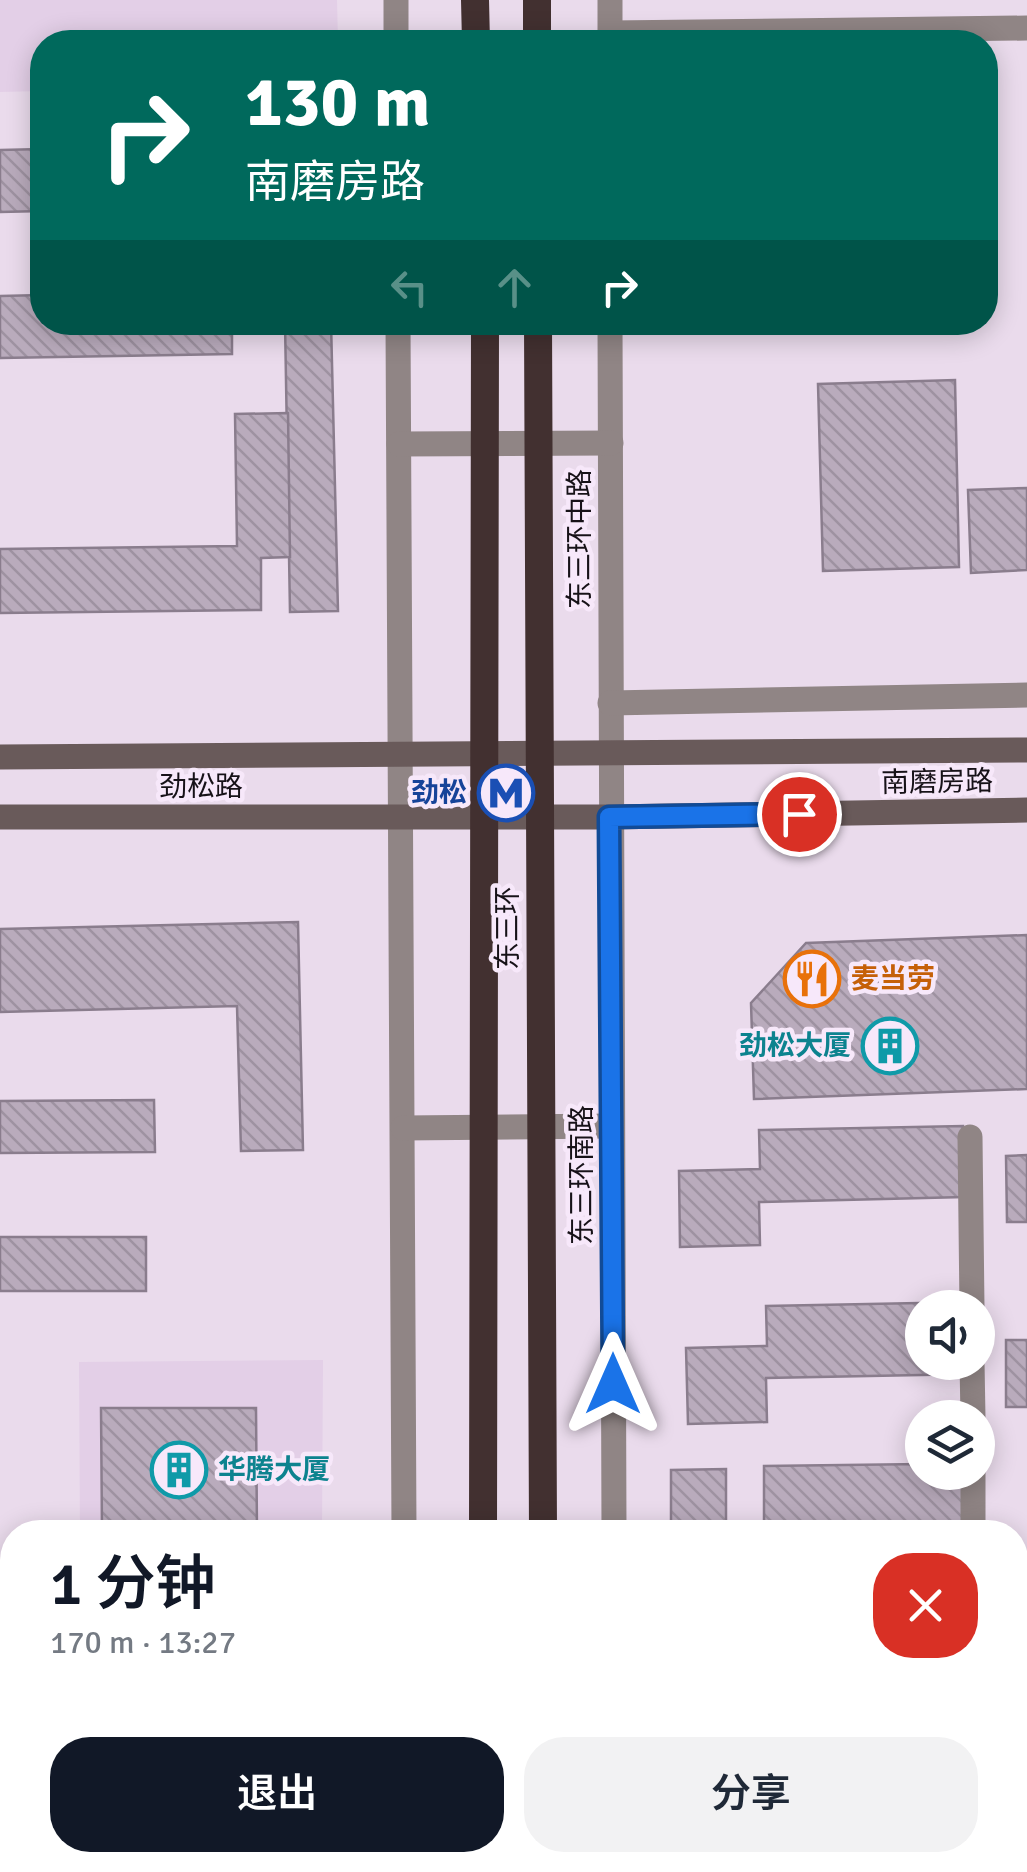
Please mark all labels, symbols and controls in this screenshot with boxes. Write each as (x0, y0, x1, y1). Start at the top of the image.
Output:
text: 130 m (245, 59, 430, 145)
icon: right (80, 70, 210, 200)
text: 南磨房路 (245, 155, 425, 210)
icon: left (382, 260, 437, 315)
icon: ahead (487, 260, 542, 315)
icon: right (592, 260, 647, 315)
street label: 东三环中路 (563, 469, 597, 609)
metro station icon: 劲松 (476, 763, 536, 823)
street label: 南磨房路 (881, 764, 993, 800)
street label: 劲松路 (159, 770, 243, 804)
pin (757, 772, 842, 857)
place label: 劲松 (411, 776, 467, 810)
icon: arrive (772, 787, 827, 842)
street label: 东三环 (491, 886, 525, 970)
restaurant icon: 麦当劳 (782, 949, 842, 1009)
place label: 麦当劳 (851, 962, 935, 996)
building icon: 劲松大厦 (860, 1016, 920, 1076)
place label: 劲松大厦 (739, 1029, 851, 1063)
street label: 东三环南路 (565, 1105, 599, 1245)
map controls (905, 1290, 995, 1490)
button: sound (905, 1290, 995, 1380)
position arrow (561, 1332, 665, 1436)
button: layers (905, 1400, 995, 1490)
building icon: 华腾大厦 (149, 1440, 209, 1500)
place label: 华腾大厦 (218, 1453, 330, 1487)
text: 1 分钟 (50, 1548, 216, 1622)
button: close (873, 1553, 978, 1658)
text: 170 m · 13:27 (50, 1623, 236, 1662)
button: 退出 (50, 1737, 504, 1852)
button: 分享 (524, 1737, 978, 1852)

